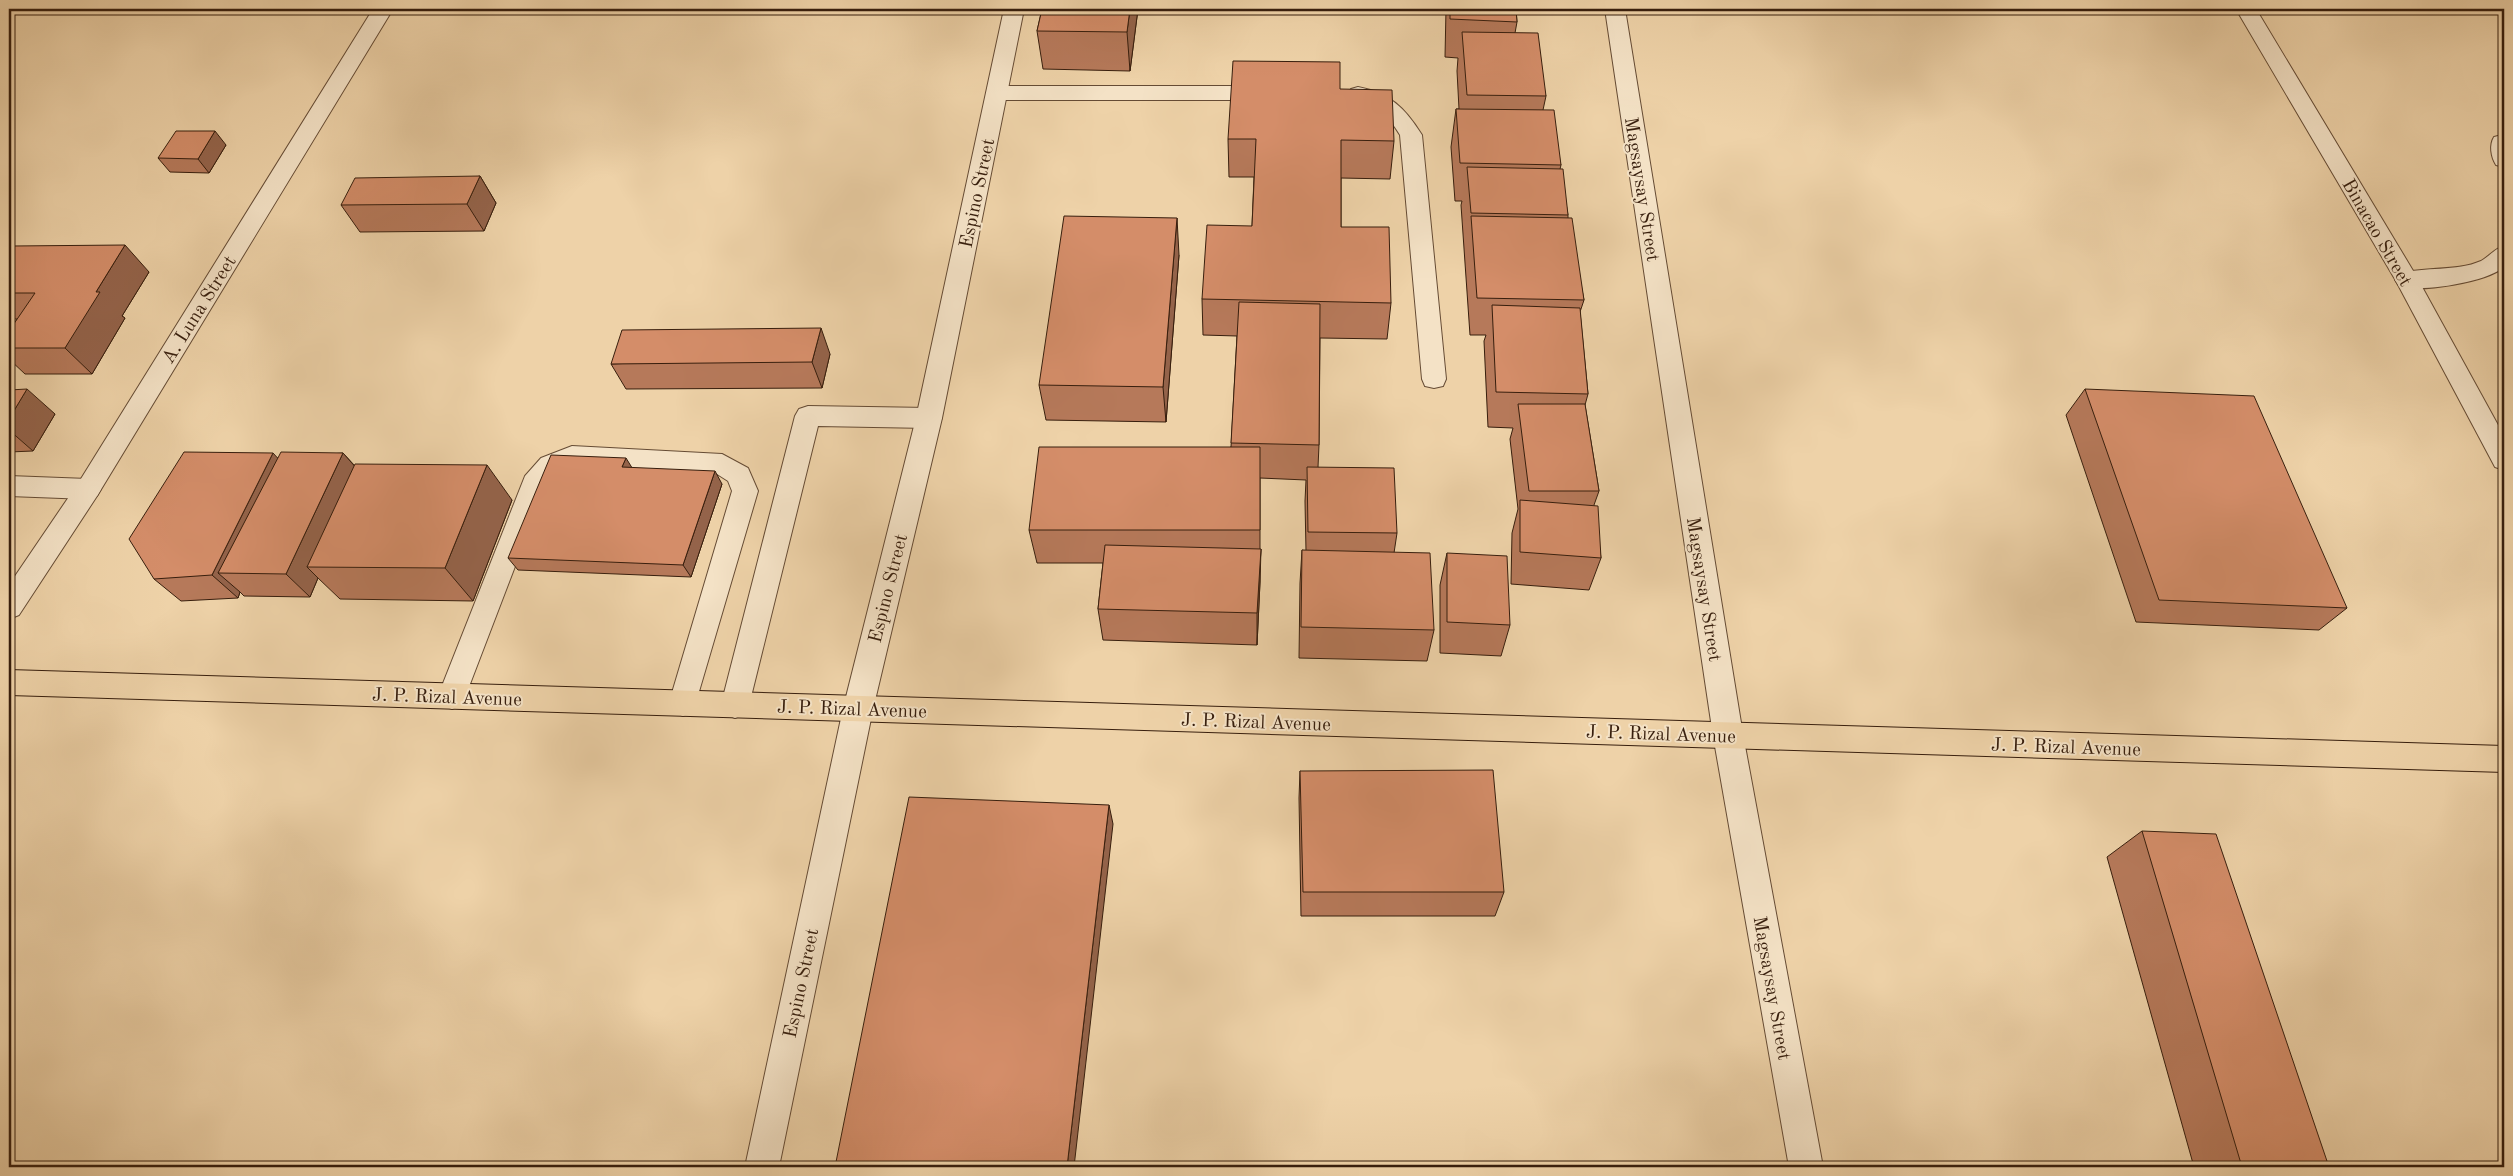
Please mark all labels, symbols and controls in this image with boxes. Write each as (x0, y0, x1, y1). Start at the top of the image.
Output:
street label: Magsaysay Street (1620, 116, 1661, 263)
street label: Espino Street (958, 137, 999, 250)
street label: Binacao Street (2337, 176, 2414, 290)
street label: A. Luna Street (159, 253, 241, 368)
street label: Magsaysay Street (1682, 516, 1723, 663)
street label: Espino Street (867, 532, 912, 645)
street label: J. P. Rizal Avenue (372, 686, 522, 711)
street label: J. P. Rizal Avenue (777, 698, 927, 723)
street label: J. P. Rizal Avenue (1181, 711, 1331, 736)
street label: J. P. Rizal Avenue (1586, 723, 1736, 748)
street label: J. P. Rizal Avenue (1991, 736, 2141, 761)
street label: Magsaysay Street (1749, 915, 1793, 1062)
street label: Espino Street (782, 927, 823, 1040)

